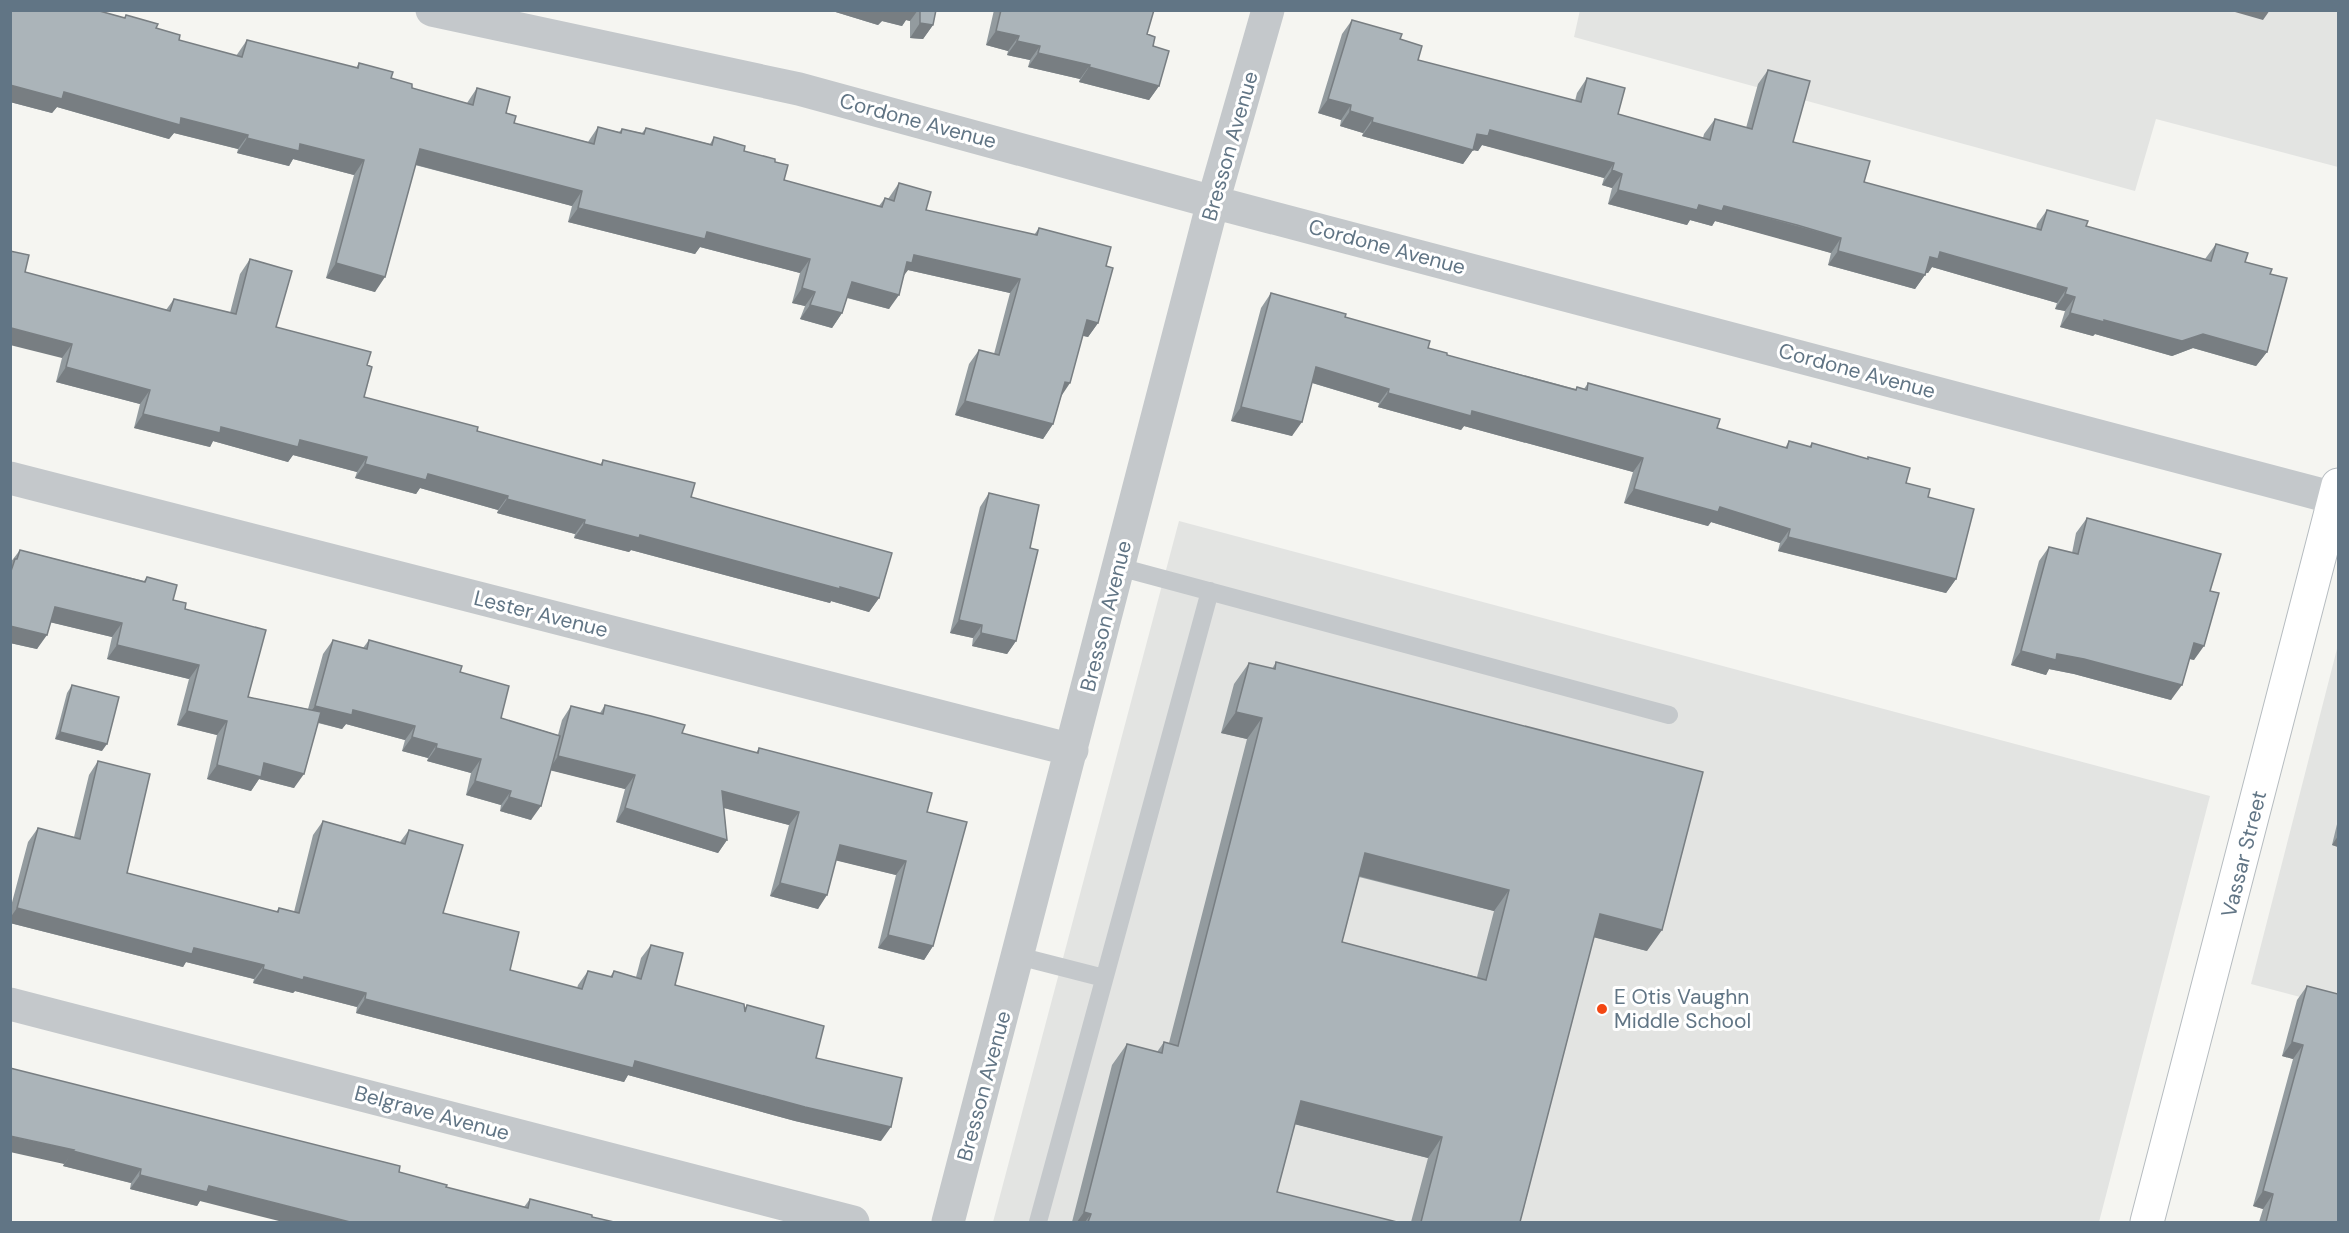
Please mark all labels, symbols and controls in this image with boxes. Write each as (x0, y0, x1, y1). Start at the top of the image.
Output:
street label: Bresson Avenue (1195, 68, 1265, 224)
street label: Cordone Avenue (836, 87, 1000, 155)
street label: Cordone Avenue (1305, 213, 1469, 281)
street label: Cordone Avenue (1775, 337, 1939, 405)
street label: Bresson Avenue (1074, 538, 1138, 694)
street label: Lester Avenue (471, 584, 611, 644)
street label: Vassar Street (2215, 788, 2273, 920)
place label: E Otis Vaughn Middle School (1614, 983, 1751, 1035)
marker: E Otis Vaughn Middle School (1595, 1002, 1609, 1016)
street label: Bresson Avenue (950, 1008, 1018, 1164)
street label: Belgrave Avenue (351, 1079, 513, 1147)

